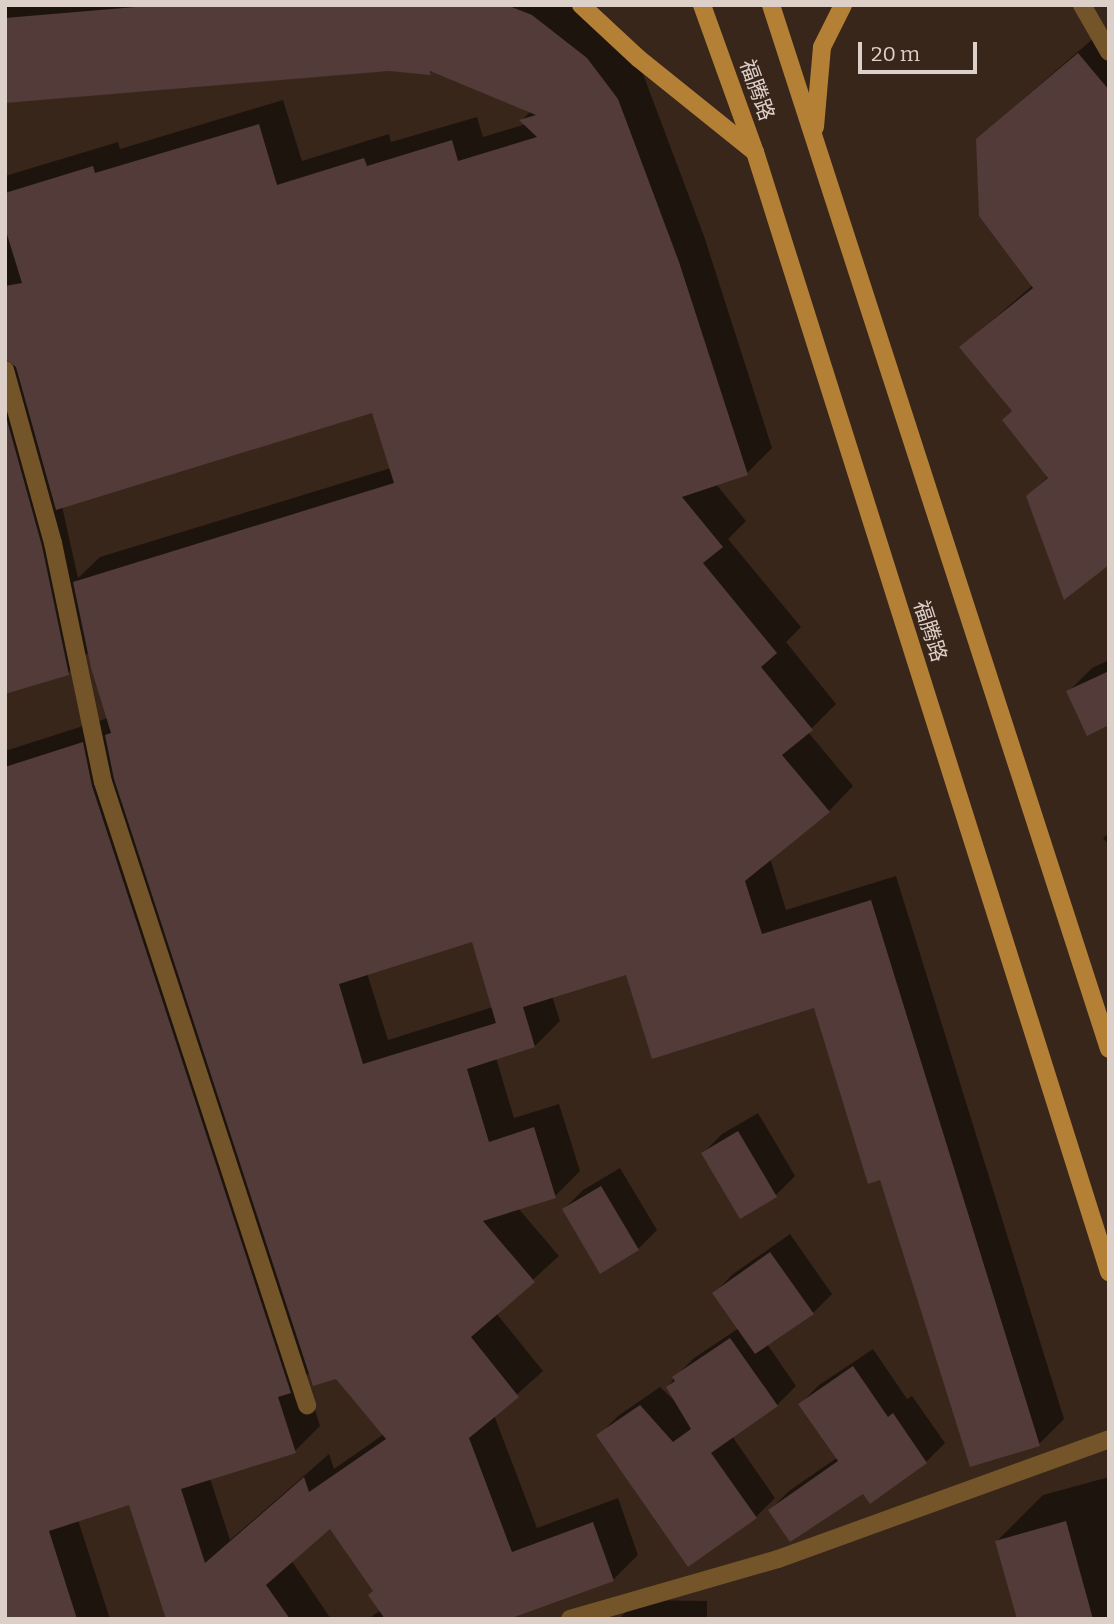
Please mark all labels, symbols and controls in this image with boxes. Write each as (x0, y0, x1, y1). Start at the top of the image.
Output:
scale bar (862, 28, 981, 72)
text: 20 m (871, 41, 920, 67)
street label: 福腾路 (734, 56, 780, 124)
street label: 福腾路 (908, 597, 952, 665)

